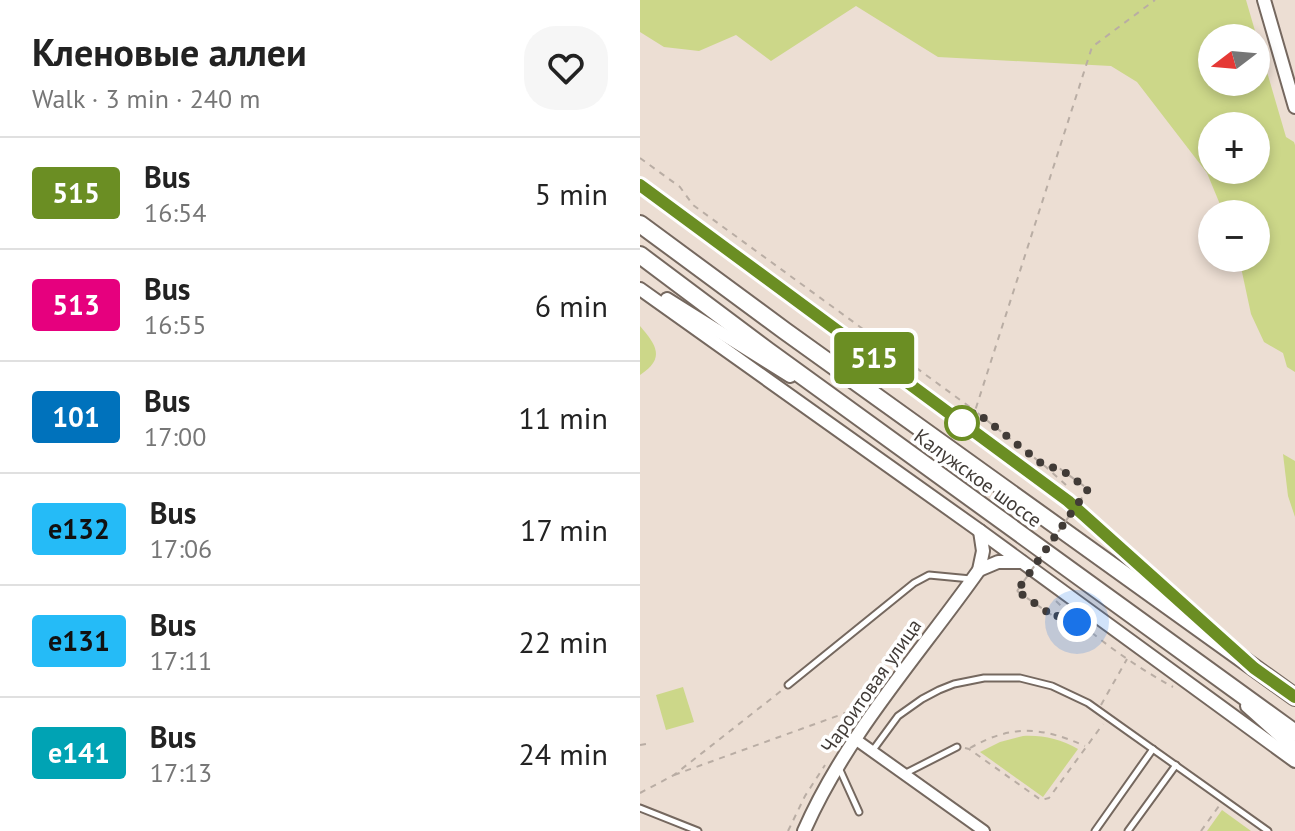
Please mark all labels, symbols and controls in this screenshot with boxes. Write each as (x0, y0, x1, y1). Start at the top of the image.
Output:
north arrow (1198, 24, 1270, 96)
map controls (1198, 24, 1270, 272)
button: heart (524, 26, 608, 110)
text: Кленовые аллеи (32, 27, 307, 76)
text: Walk · 3 min · 240 m (32, 82, 260, 115)
button: + (1198, 112, 1270, 184)
text: Bus (144, 157, 191, 196)
text: 515 (52, 174, 100, 211)
text: 5 min (535, 174, 608, 213)
text: 16:54 (144, 196, 206, 229)
button: − (1198, 200, 1270, 272)
text: Bus (144, 269, 191, 308)
text: 513 (52, 286, 100, 323)
text: 6 min (535, 286, 608, 325)
text: 16:55 (144, 308, 206, 341)
line badge: 515 (828, 332, 920, 384)
text: 515 (850, 339, 898, 376)
text: Bus (144, 381, 191, 420)
text: 101 (52, 398, 100, 435)
text: 11 min (518, 398, 608, 437)
unlabelled marker (945, 406, 979, 440)
text: 17:00 (144, 420, 206, 453)
street label: Калужское шоссе (909, 423, 1047, 533)
text: Bus (150, 493, 196, 532)
text: е132 (48, 510, 110, 547)
text: 17 min (520, 510, 608, 549)
text: 17:06 (150, 532, 212, 565)
your location (1057, 602, 1097, 642)
text: Bus (150, 605, 196, 644)
street label: Чароитовая улица (815, 614, 927, 758)
text: е131 (48, 622, 110, 659)
text: 22 min (518, 622, 608, 661)
text: 17:11 (150, 644, 212, 677)
text: Bus (150, 717, 196, 756)
text: е141 (48, 734, 110, 771)
text: 24 min (518, 734, 608, 773)
text: 17:13 (150, 756, 212, 789)

